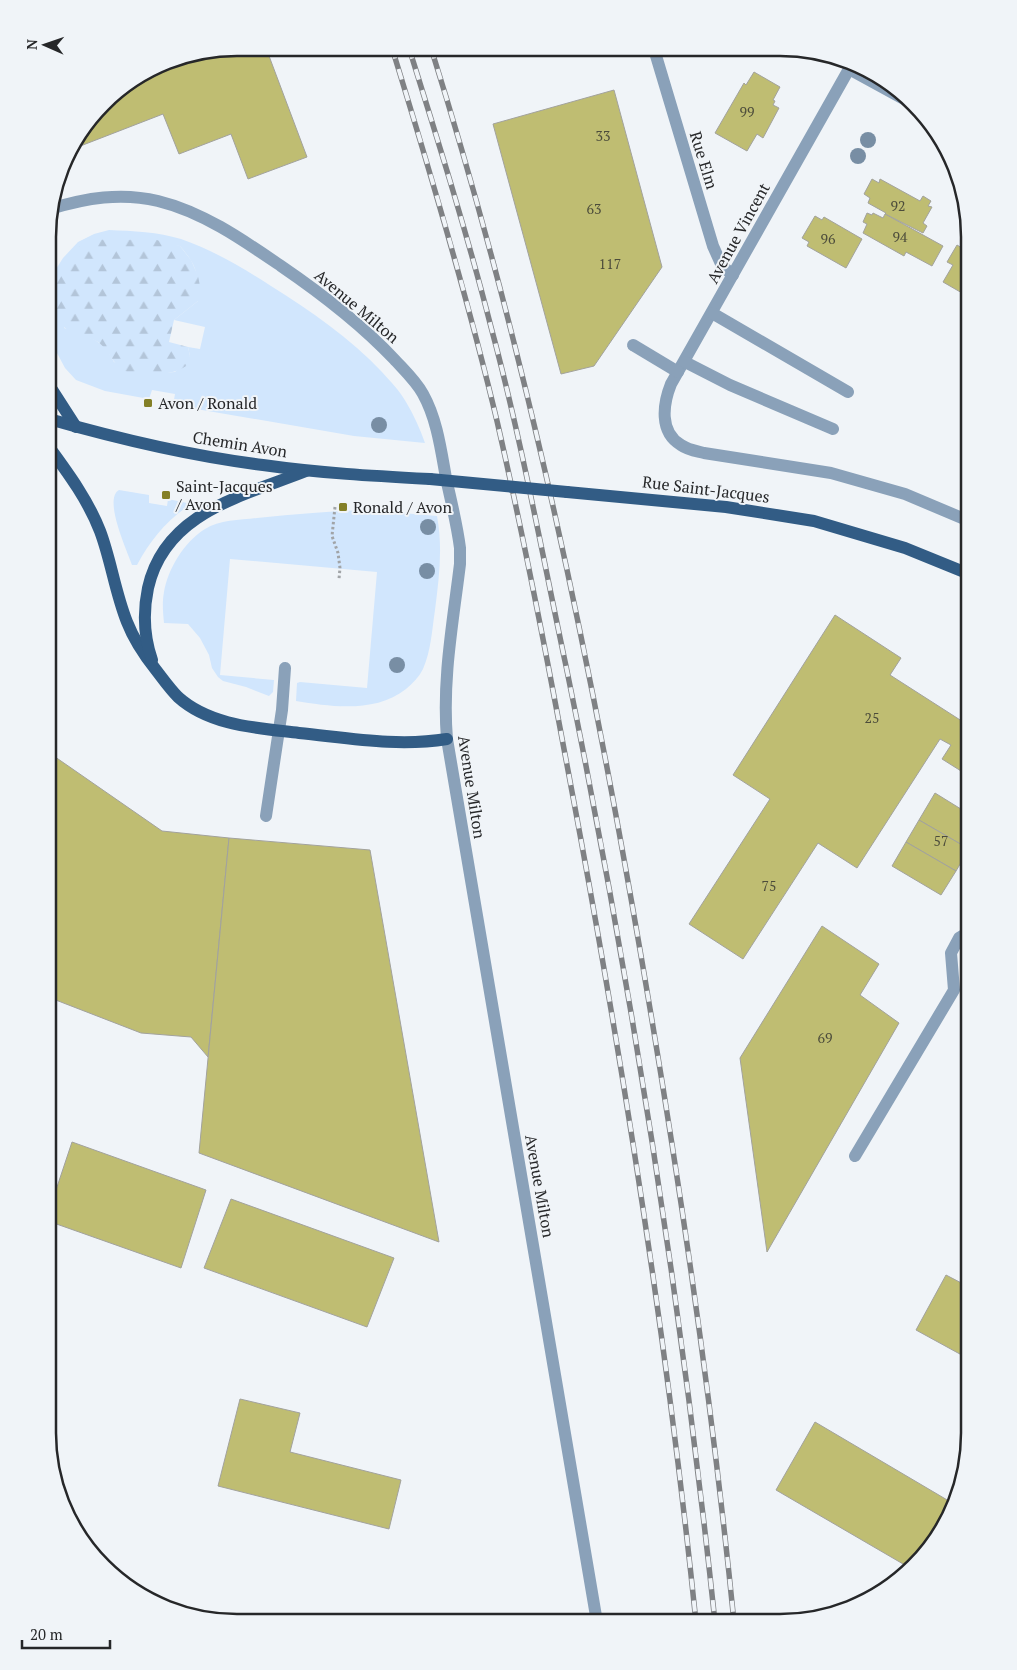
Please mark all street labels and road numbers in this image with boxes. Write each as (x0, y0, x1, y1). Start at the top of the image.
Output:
street label: Rue Elm (685, 128, 723, 192)
street label: Avenue Vincent (701, 179, 775, 287)
street label: Avenue Milton (310, 264, 404, 348)
street label: Chemin Avon (191, 426, 289, 462)
street label: Rue Saint-Jacques (641, 470, 771, 508)
street label: Avenue Milton (453, 734, 491, 841)
street label: Avenue Milton (520, 1133, 560, 1240)

